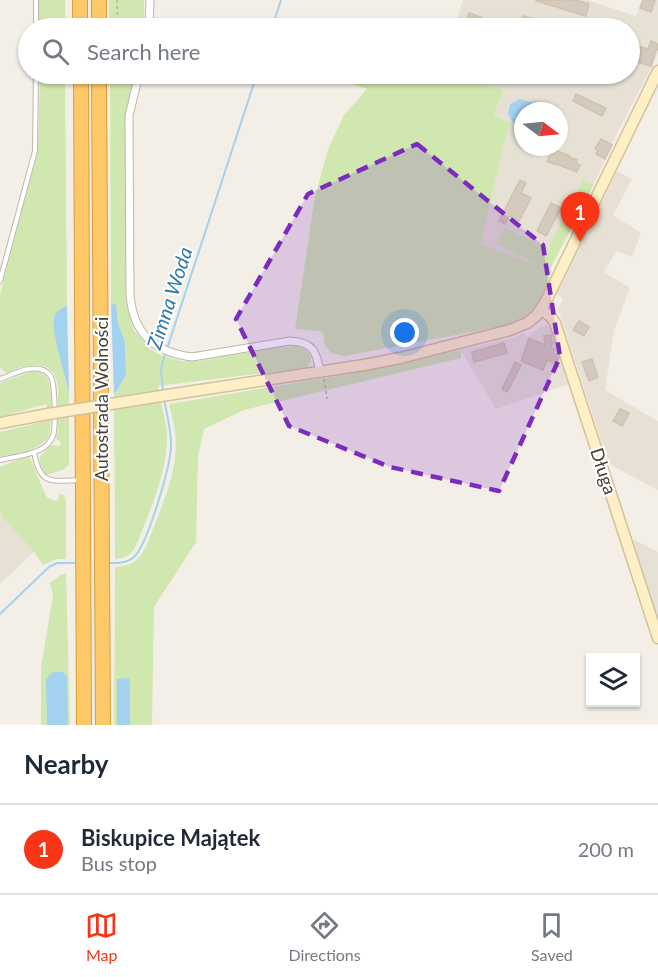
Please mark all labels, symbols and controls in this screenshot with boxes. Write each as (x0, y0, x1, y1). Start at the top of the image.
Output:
search box (18, 18, 640, 84)
icon: search (39, 35, 72, 68)
text: Search here (87, 38, 200, 65)
north arrow (514, 102, 568, 156)
pin: 1 (560, 192, 600, 242)
water label: Zimna Woda (141, 244, 197, 353)
street label: Autostrada Wolności (90, 317, 112, 481)
your location (390, 318, 419, 347)
street label: Długa (586, 445, 622, 497)
map controls (586, 653, 640, 707)
button: layers (586, 653, 640, 707)
text: Nearby (24, 748, 109, 780)
text: Biskupice Majątek (81, 824, 260, 851)
text: 1 (38, 837, 49, 861)
text: 200 m (578, 837, 634, 861)
text: Bus stop (81, 851, 157, 875)
tab: Map (85, 909, 118, 964)
tab: Directions (288, 909, 361, 964)
tab: Saved (531, 909, 573, 964)

